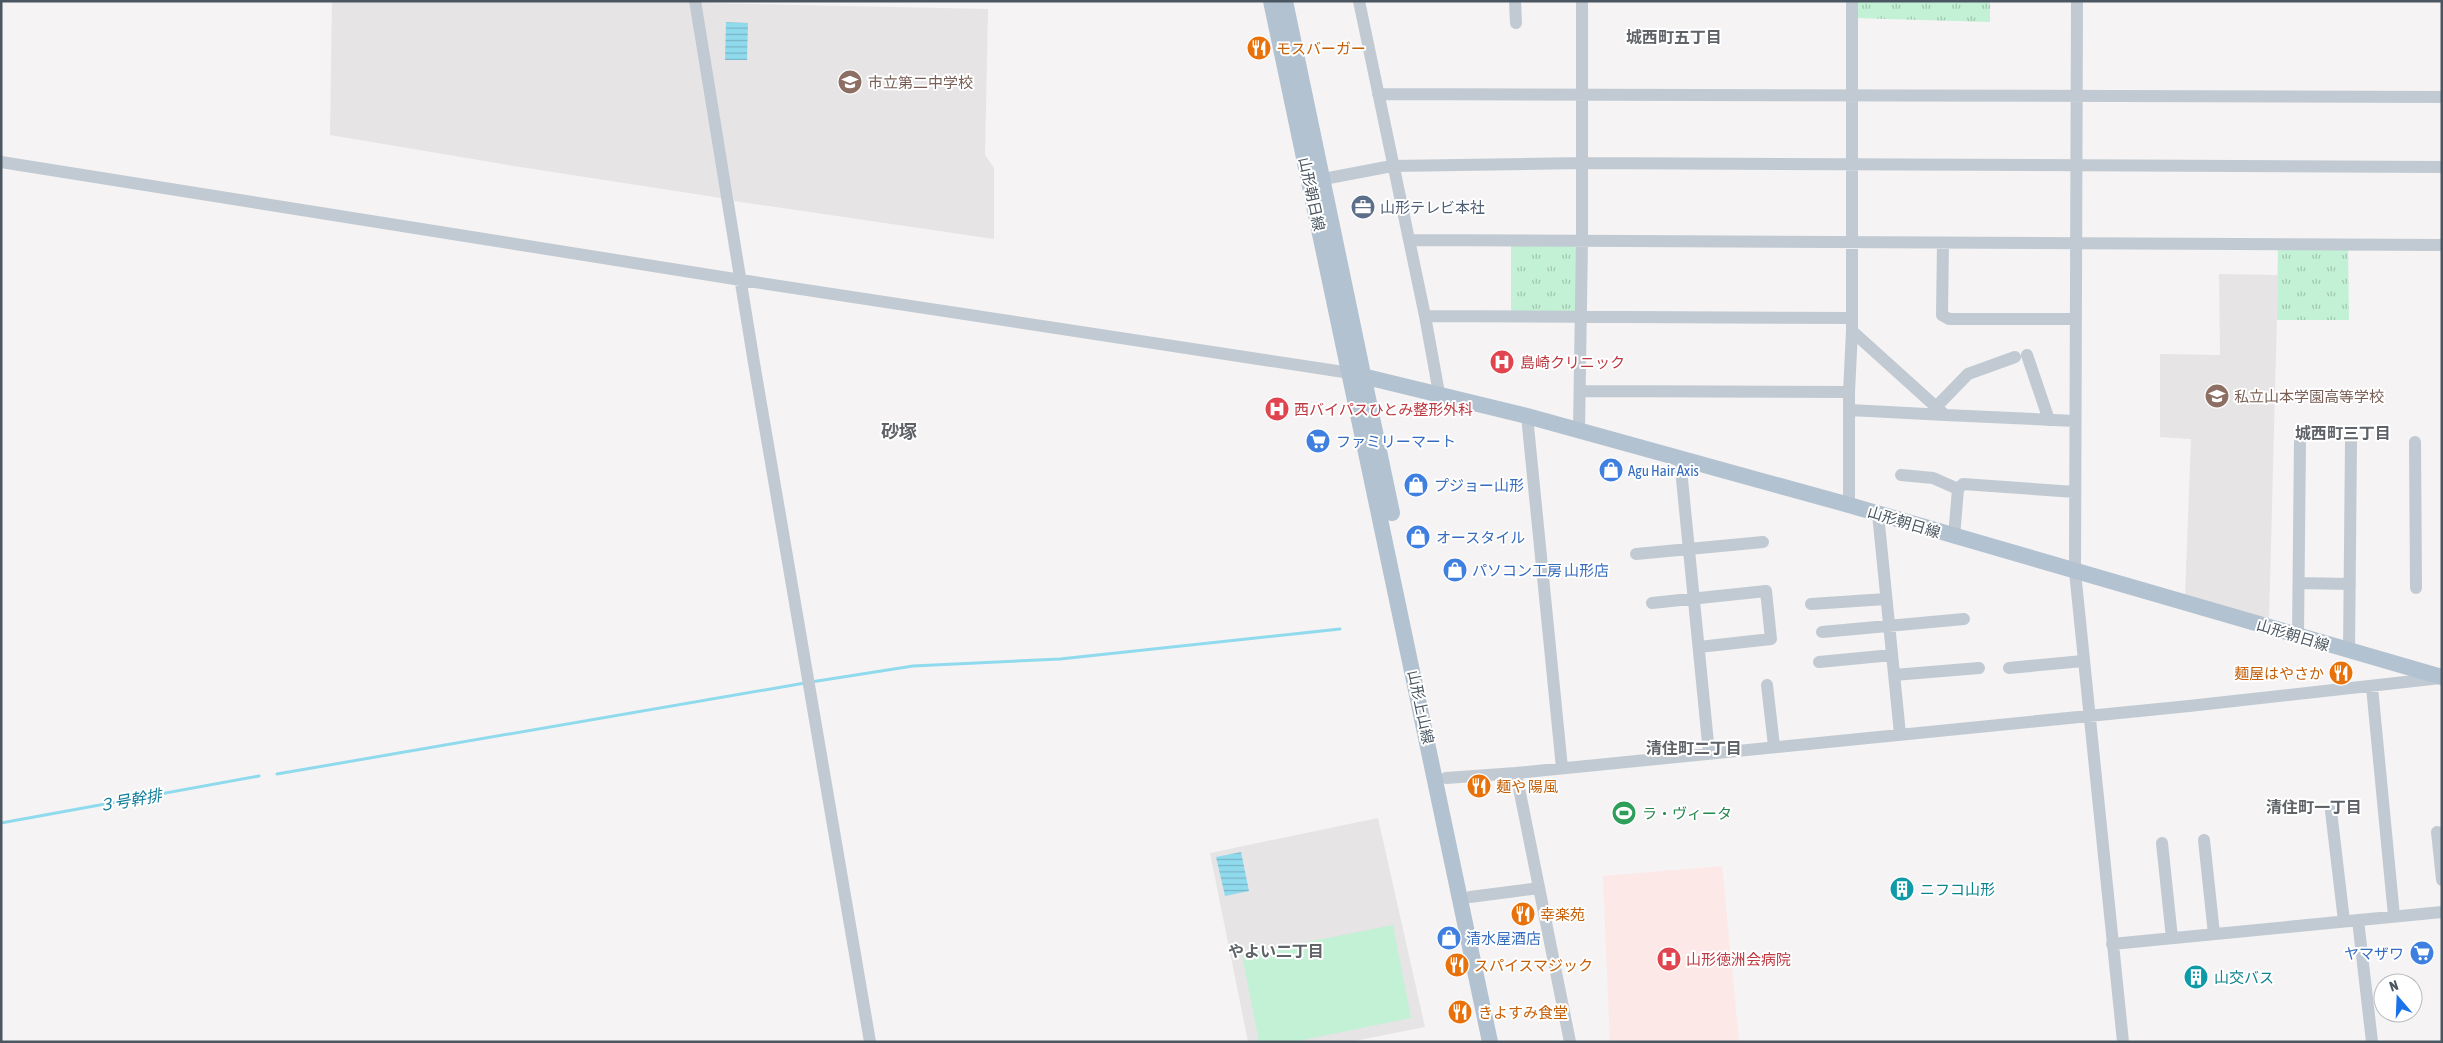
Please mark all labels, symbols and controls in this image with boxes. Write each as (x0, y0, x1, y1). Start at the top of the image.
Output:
district label: 城西町五丁目 (1626, 28, 1722, 46)
restaurant icon: モスバーガー (1246, 35, 1272, 61)
place label: モスバーガー (1276, 40, 1366, 57)
school or university icon: 市立第二中学校 (837, 69, 863, 95)
place label: 市立第二中学校 (868, 74, 973, 91)
street label: 山形朝日線 (1296, 156, 1328, 232)
office icon: 山形テレビ本社 (1350, 194, 1376, 220)
place label: 山形テレビ本社 (1380, 199, 1485, 216)
hospital icon: 島崎クリニック (1489, 349, 1515, 375)
place label: 島崎クリニック (1520, 354, 1625, 371)
school or university icon: 私立山本学園高等学校 (2204, 383, 2230, 409)
place label: 私立山本学園高等学校 (2234, 388, 2384, 405)
hospital icon: 西バイパスひとみ整形外科 (1264, 396, 1290, 422)
place label: 西バイパスひとみ整形外科 (1294, 401, 1473, 418)
district label: 砂塚 (881, 421, 917, 442)
district label: 城西町三丁目 (2295, 424, 2391, 442)
supermarket icon: ファミリーマート (1305, 428, 1331, 454)
place label: ファミリーマート (1336, 433, 1456, 450)
shop icon: Agu Hair Axis (1598, 457, 1624, 483)
place label: Agu Hair Axis (1628, 462, 1699, 479)
shop icon: プジョー山形 (1403, 472, 1429, 498)
place label: プジョー山形 (1434, 477, 1524, 494)
street label: 山形朝日線 (1866, 503, 1942, 541)
shop icon: オースタイル (1405, 524, 1431, 550)
place label: オースタイル (1436, 529, 1525, 546)
shop icon: パソコン工房 山形店 (1442, 557, 1468, 583)
place label: パソコン工房 山形店 (1472, 562, 1609, 579)
street label: 山形朝日線 (2255, 616, 2331, 654)
restaurant icon: 麺屋はやさか (2328, 660, 2354, 686)
place label: 麺屋はやさか (2234, 665, 2324, 682)
street label: 山形上山線 (1405, 669, 1437, 745)
district label: 清住町二丁目 (1646, 739, 1742, 757)
restaurant icon: 麺や 陽風 (1466, 773, 1492, 799)
place label: 麺や 陽風 (1496, 778, 1558, 795)
water label: ３号幹排 (97, 785, 165, 814)
district label: 清住町一丁目 (2266, 798, 2362, 816)
sports icon: ラ・ヴィータ (1611, 800, 1637, 826)
place label: ラ・ヴィータ (1642, 805, 1732, 822)
building icon: ニフコ山形 (1889, 876, 1915, 902)
place label: ニフコ山形 (1920, 881, 1995, 898)
restaurant icon: 幸楽苑 (1510, 901, 1536, 927)
place label: 幸楽苑 (1540, 906, 1585, 923)
shop icon: 清水屋酒店 (1436, 925, 1462, 951)
place label: 清水屋酒店 (1466, 930, 1541, 947)
supermarket icon: ヤマザワ (2409, 940, 2435, 966)
district label: やよい二丁目 (1228, 942, 1324, 960)
place label: ヤマザワ (2344, 945, 2404, 962)
hospital icon: 山形徳洲会病院 (1656, 946, 1682, 972)
place label: 山形徳洲会病院 (1686, 951, 1791, 968)
restaurant icon: スパイスマジック (1444, 952, 1470, 978)
place label: スパイスマジック (1474, 957, 1593, 974)
building icon: 山交バス (2183, 964, 2209, 990)
place label: 山交バス (2214, 969, 2274, 986)
north arrow (2373, 973, 2423, 1023)
text: N (2387, 977, 2400, 995)
restaurant icon: きよすみ食堂 (1447, 999, 1473, 1025)
place label: きよすみ食堂 (1478, 1004, 1568, 1021)

